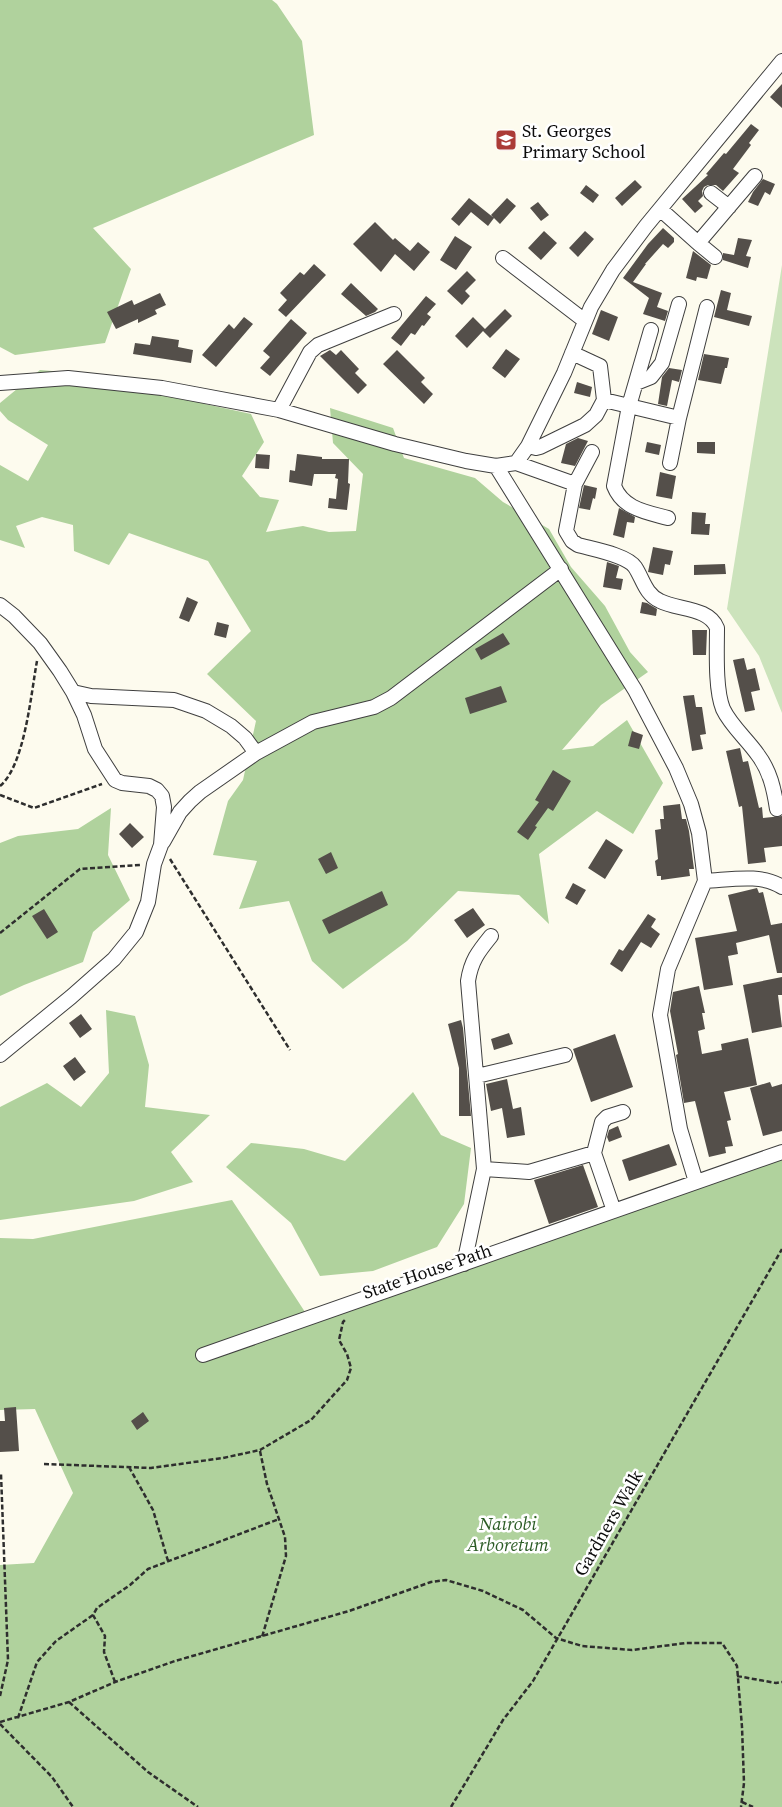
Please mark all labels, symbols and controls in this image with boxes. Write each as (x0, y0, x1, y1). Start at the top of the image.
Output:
place label: St. Georges Primary School (522, 118, 645, 164)
school or university icon: St. Georges Primary School (494, 128, 518, 152)
street label: State House Path (359, 1237, 495, 1305)
street label: Gardners Walk (568, 1465, 649, 1581)
park label: Nairobi Arboretum (466, 1511, 549, 1557)

